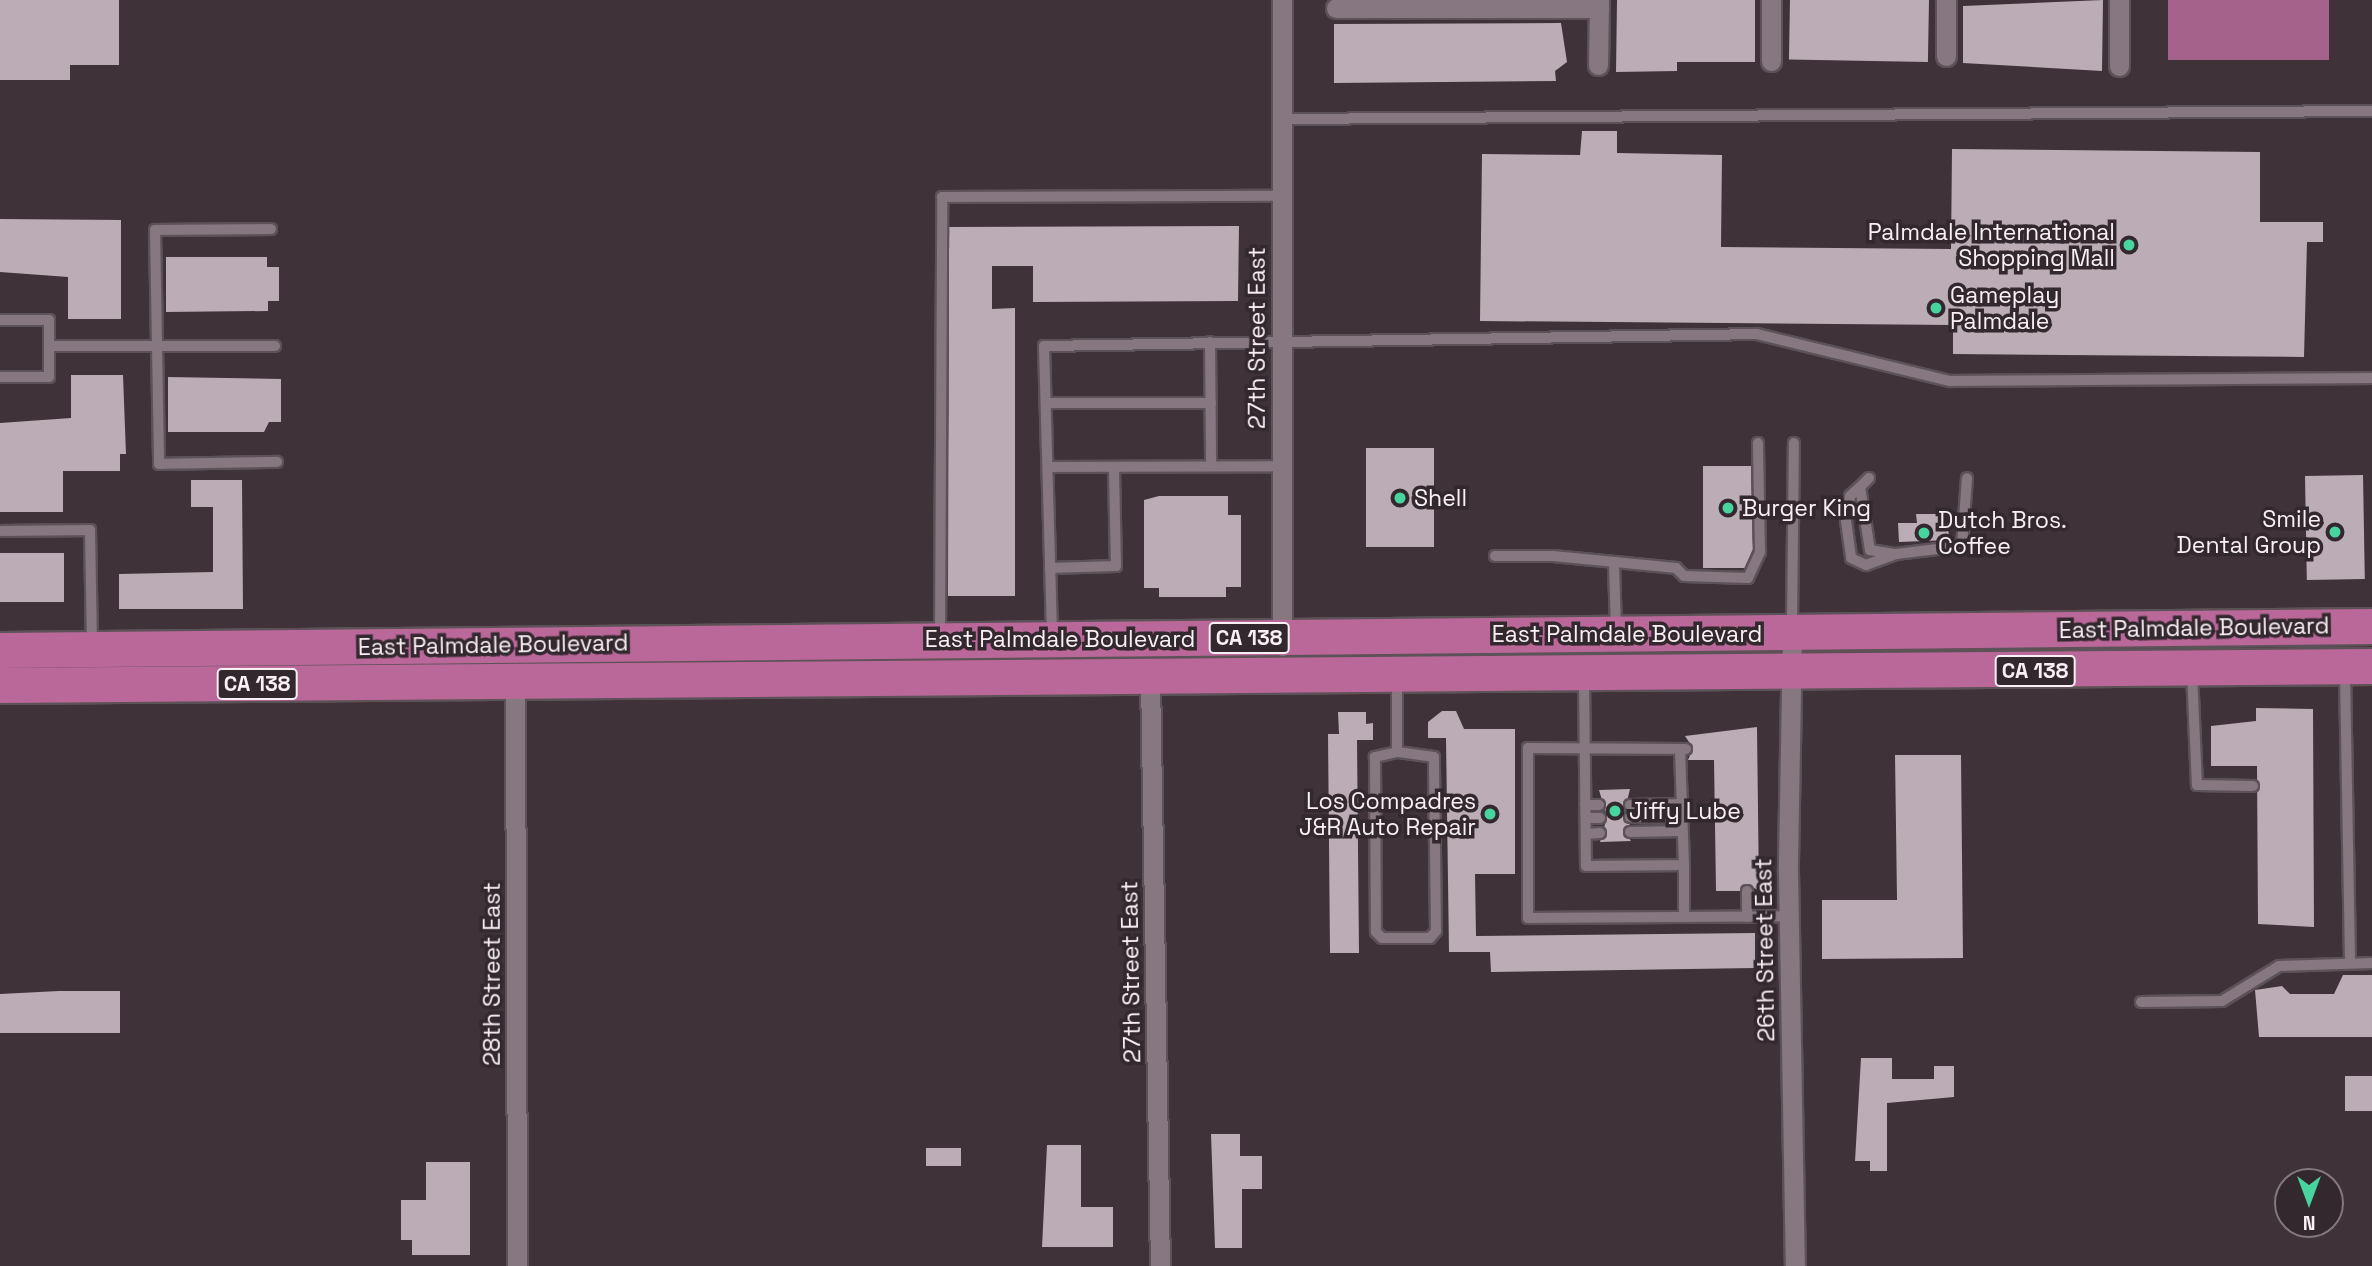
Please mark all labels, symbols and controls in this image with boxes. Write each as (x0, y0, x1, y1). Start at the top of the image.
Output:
place label: Palmdale International Shopping Mall (1868, 218, 2115, 272)
marker: Palmdale International Shopping Mall (2121, 237, 2137, 253)
street label: 27th Street East (1243, 247, 1271, 429)
place label: Gameplay Palmdale (1950, 281, 2059, 335)
marker: Gameplay Palmdale (1928, 300, 1944, 316)
place label: Shell (1414, 484, 1467, 512)
marker: Shell (1392, 490, 1408, 506)
place label: Burger King (1742, 494, 1871, 522)
marker: Burger King (1720, 500, 1736, 516)
place label: Smile Dental Group (2177, 505, 2321, 559)
place label: Dutch Bros. Coffee (1938, 506, 2067, 560)
marker: Smile Dental Group (2327, 524, 2343, 540)
marker: Dutch Bros. Coffee (1916, 525, 1932, 541)
street label: East Palmdale Boulevard (2059, 612, 2329, 644)
road number: CA 138 (1207, 620, 1291, 656)
street label: East Palmdale Boulevard (1492, 620, 1762, 648)
street label: East Palmdale Boulevard (925, 625, 1195, 653)
street label: East Palmdale Boulevard (358, 629, 628, 661)
road number: CA 138 (1993, 654, 2077, 688)
road number: CA 138 (215, 666, 299, 702)
place label: Los Compadres J&R Auto Repair (1299, 787, 1476, 841)
place label: Jiffy Lube (1629, 797, 1741, 825)
marker: Jiffy Lube (1607, 803, 1623, 819)
marker: Los Compadres J&R Auto Repair (1482, 806, 1498, 822)
street label: 26th Street East (1750, 858, 1780, 1042)
street label: 27th Street East (1116, 881, 1146, 1063)
street label: 28th Street East (478, 882, 506, 1066)
north arrow (2274, 1168, 2344, 1238)
text: N (2303, 1210, 2315, 1235)

